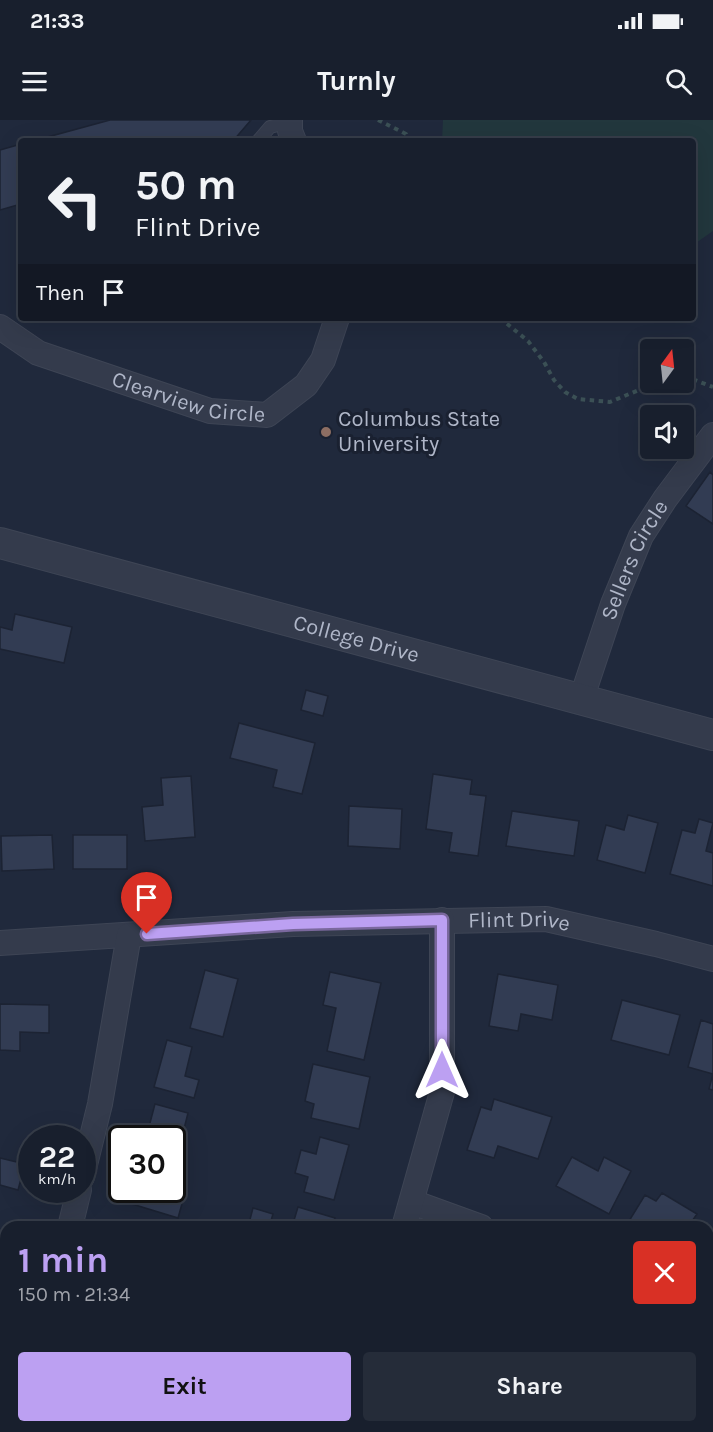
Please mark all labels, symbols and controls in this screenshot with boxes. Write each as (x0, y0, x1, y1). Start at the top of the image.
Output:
text: 21:33 (30, 8, 84, 34)
icon: menu (18, 65, 51, 98)
text: Turnly (317, 65, 396, 97)
icon: search (662, 65, 695, 98)
text: 50 m (135, 160, 237, 210)
icon: left (36, 162, 114, 240)
text: Flint Drive (135, 211, 261, 243)
icon: arrive (97, 276, 130, 309)
text: Then (36, 280, 85, 306)
north arrow (640, 339, 694, 393)
map controls (640, 339, 694, 459)
street label: Clearview Circle (109, 366, 266, 428)
button: sound (640, 405, 694, 459)
place label: Columbus State University (338, 406, 500, 457)
marker: Columbus State University (319, 425, 333, 439)
street label: Sellers Circle (596, 495, 674, 623)
street label: College Drive (290, 610, 422, 668)
pin (121, 872, 172, 934)
icon: arrive (130, 881, 163, 914)
street label: Flint Drive (468, 906, 573, 937)
position arrow (410, 1038, 474, 1102)
speed limit sign: 30 (108, 1125, 186, 1203)
text: 22 (39, 1139, 75, 1175)
text: km/h (38, 1170, 76, 1188)
text: 1 min (18, 1239, 108, 1281)
button: close (633, 1241, 696, 1304)
text: 150 m · 21:34 (18, 1283, 130, 1306)
button: Exit (18, 1352, 351, 1421)
button: Share (363, 1352, 696, 1421)

